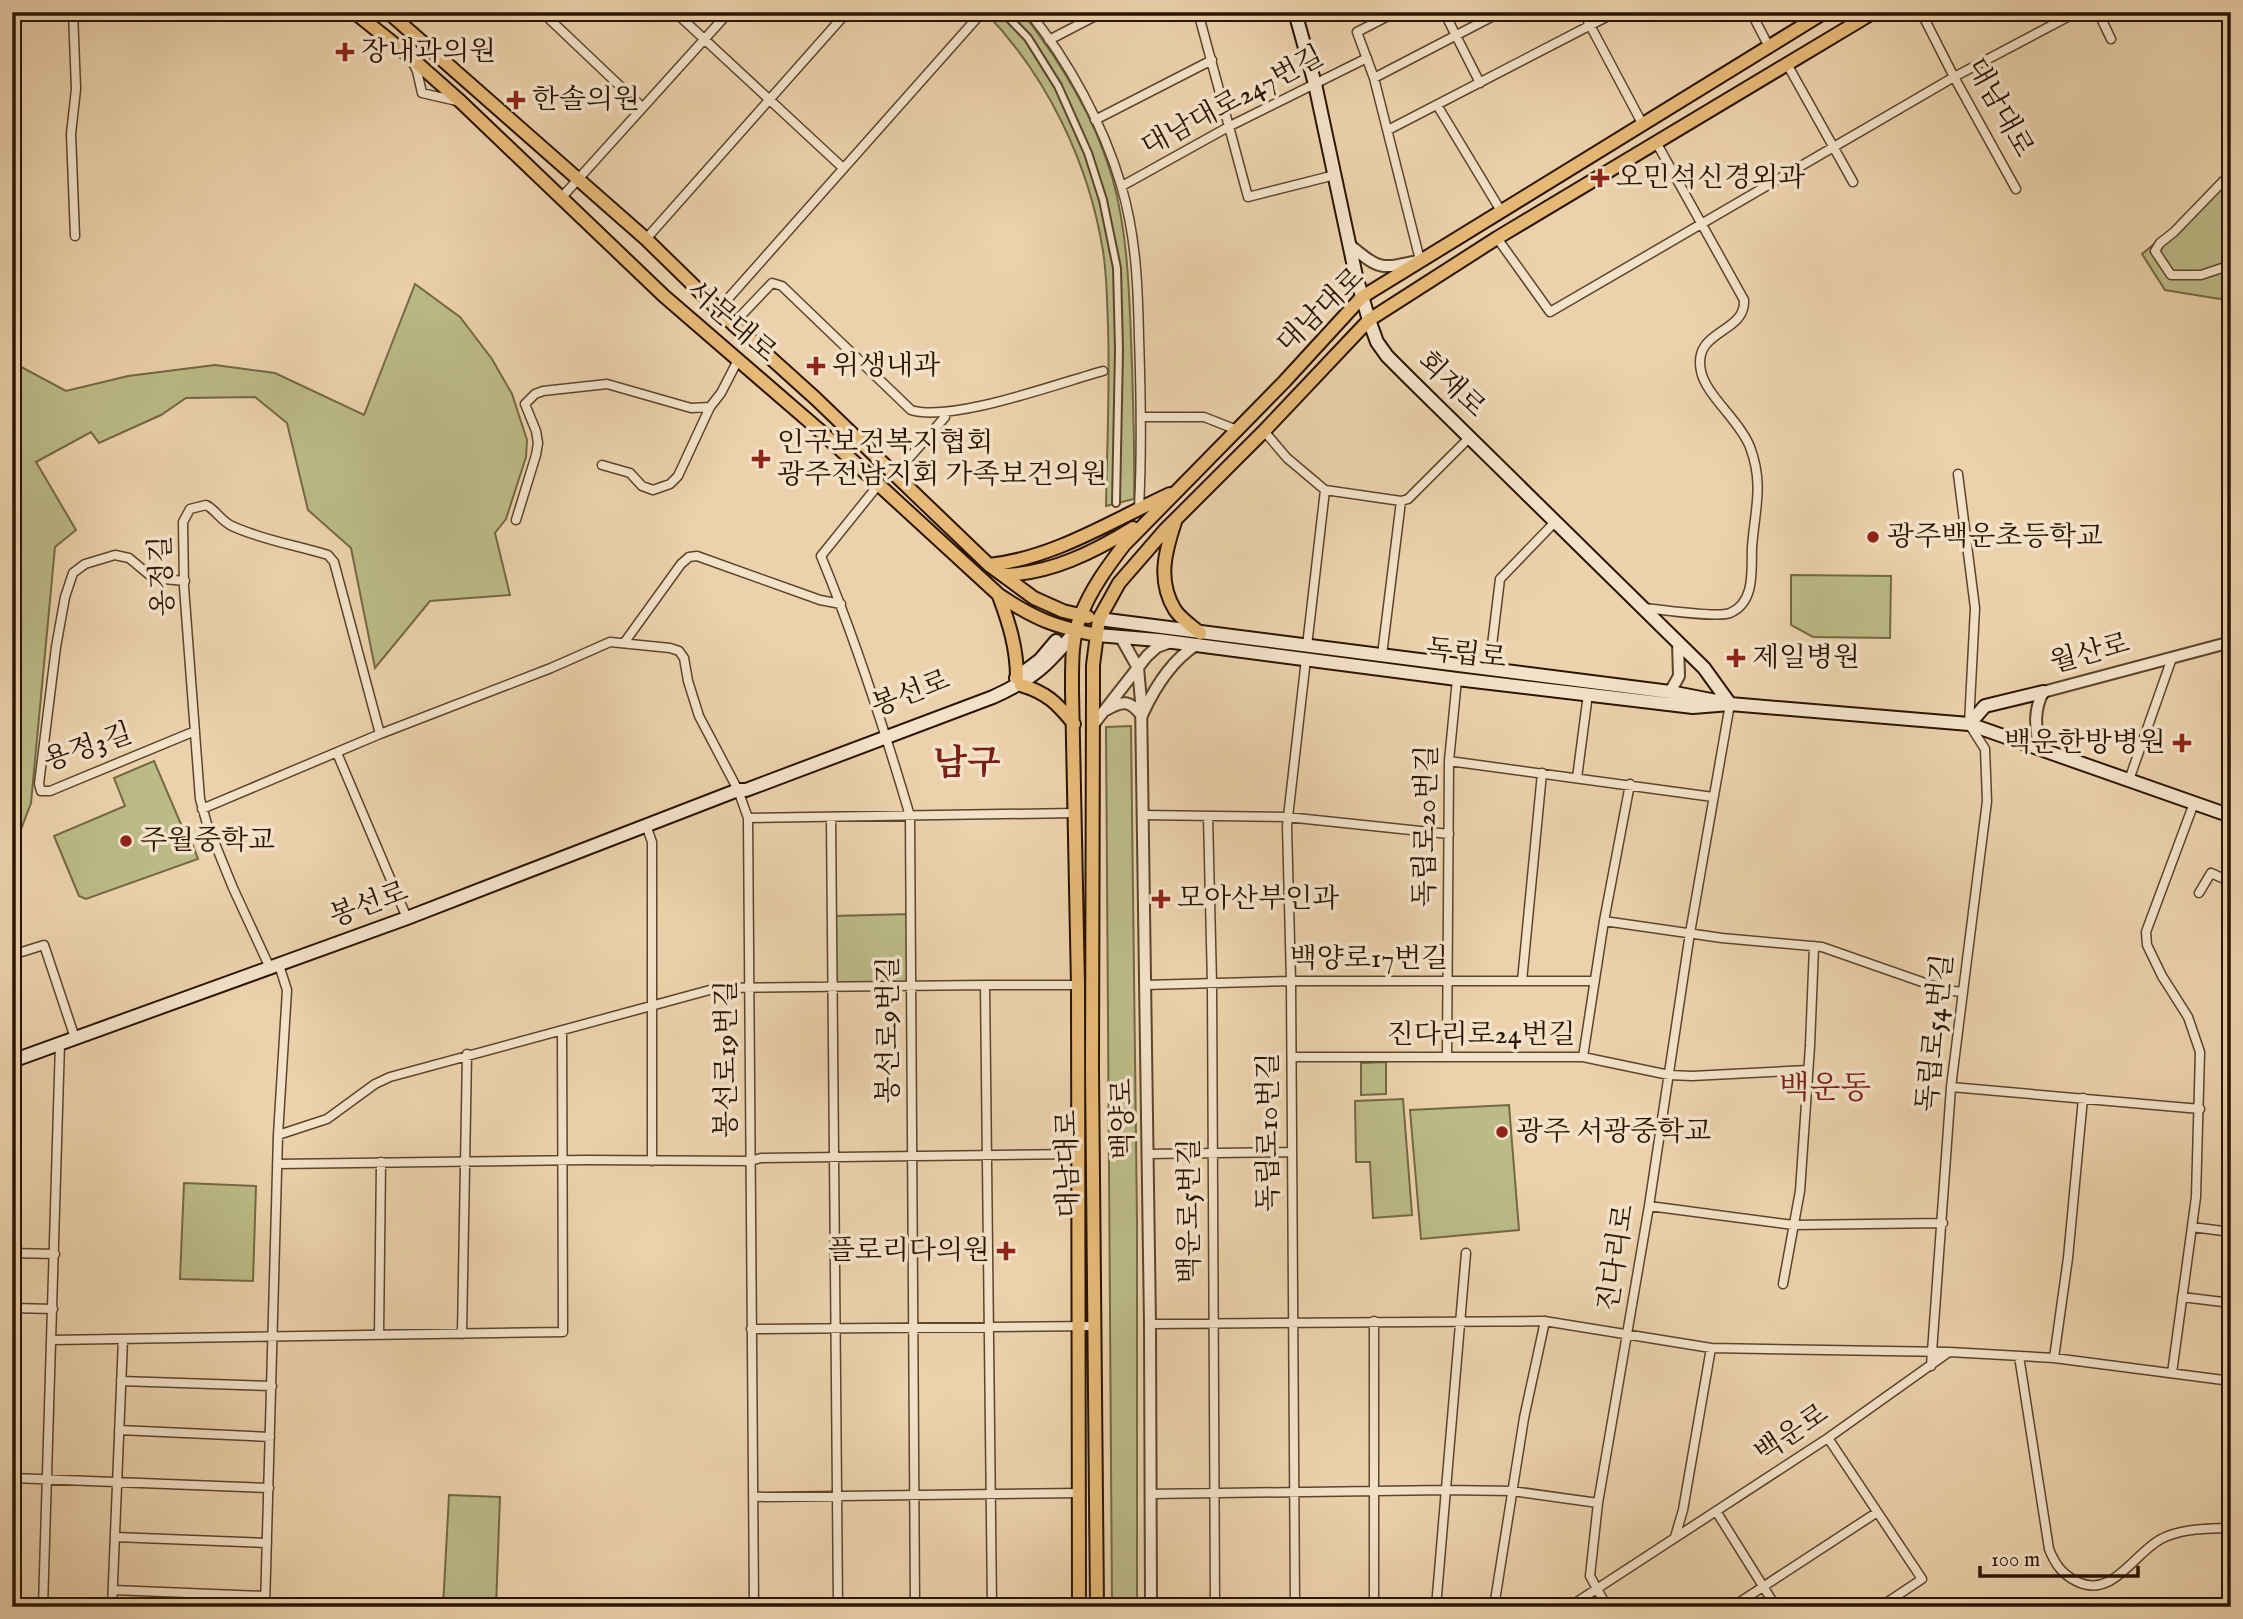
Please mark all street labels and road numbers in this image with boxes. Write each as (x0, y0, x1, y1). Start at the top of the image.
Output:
street label: 대남대로247번길 (1136, 39, 1330, 165)
street label: 대남대로 (1957, 52, 2041, 164)
street label: 대남대로 (1270, 261, 1372, 361)
street label: 서문대로 (679, 273, 783, 371)
street label: 회재로 (1410, 344, 1492, 426)
street label: 옹정길 (144, 535, 182, 617)
street label: 월산로 (2046, 627, 2134, 681)
street label: 독립로 (1424, 633, 1508, 677)
street label: 봉선로 (867, 663, 955, 725)
street label: 용정3길 (39, 717, 137, 779)
street label: 독립로20번길 (1408, 745, 1446, 907)
street label: 봉선로 (325, 875, 413, 935)
street label: 백양로17번길 (1290, 942, 1448, 977)
street label: 독립로54번길 (1910, 952, 1962, 1114)
street label: 봉선로9번길 (872, 956, 907, 1104)
street label: 봉선로19번길 (710, 980, 745, 1138)
street label: 진다리로24번길 (1386, 1018, 1576, 1053)
street label: 독립로10번길 (1252, 1052, 1287, 1212)
street label: 백양로 (1106, 1078, 1142, 1160)
street label: 대남대로 (1051, 1110, 1087, 1218)
street label: 백운로5번길 (1173, 1138, 1208, 1284)
street label: 진다리로 (1591, 1202, 1643, 1314)
street label: 백운로 (1749, 1397, 1835, 1471)

